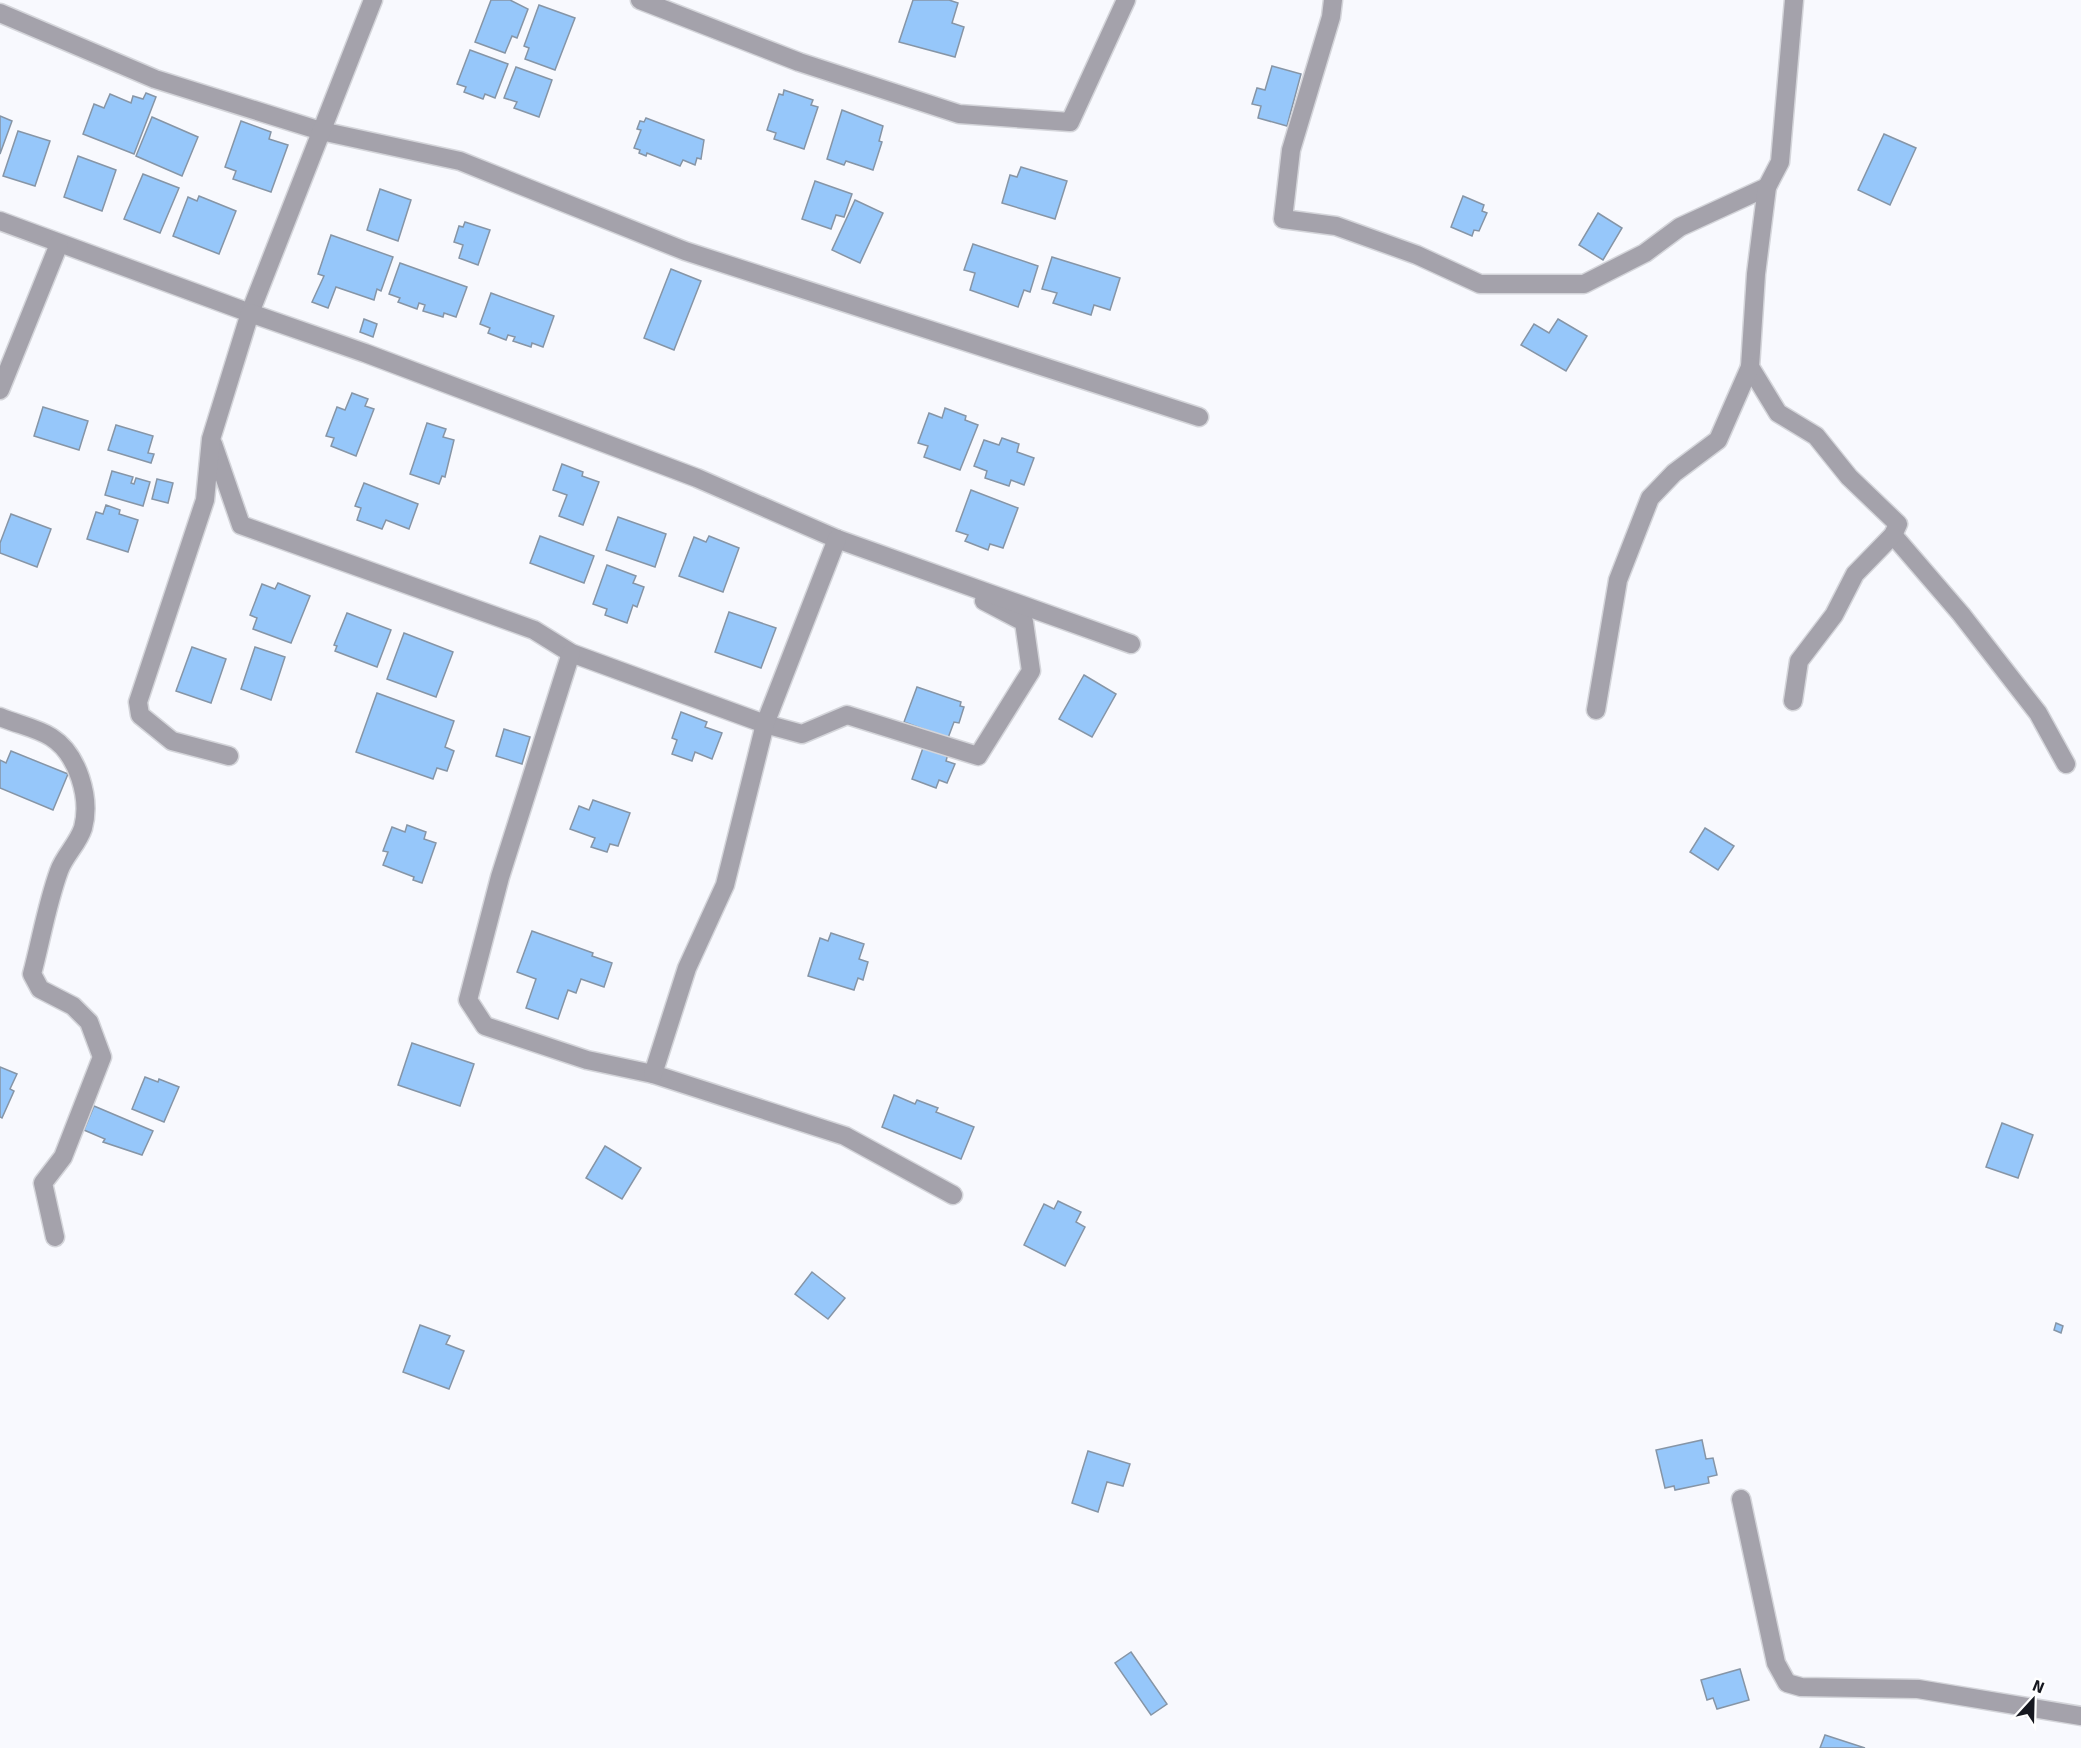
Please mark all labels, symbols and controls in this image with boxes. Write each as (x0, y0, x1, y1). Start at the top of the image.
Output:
north arrow (2003, 1670, 2063, 1730)
text: N (2029, 1676, 2047, 1698)

